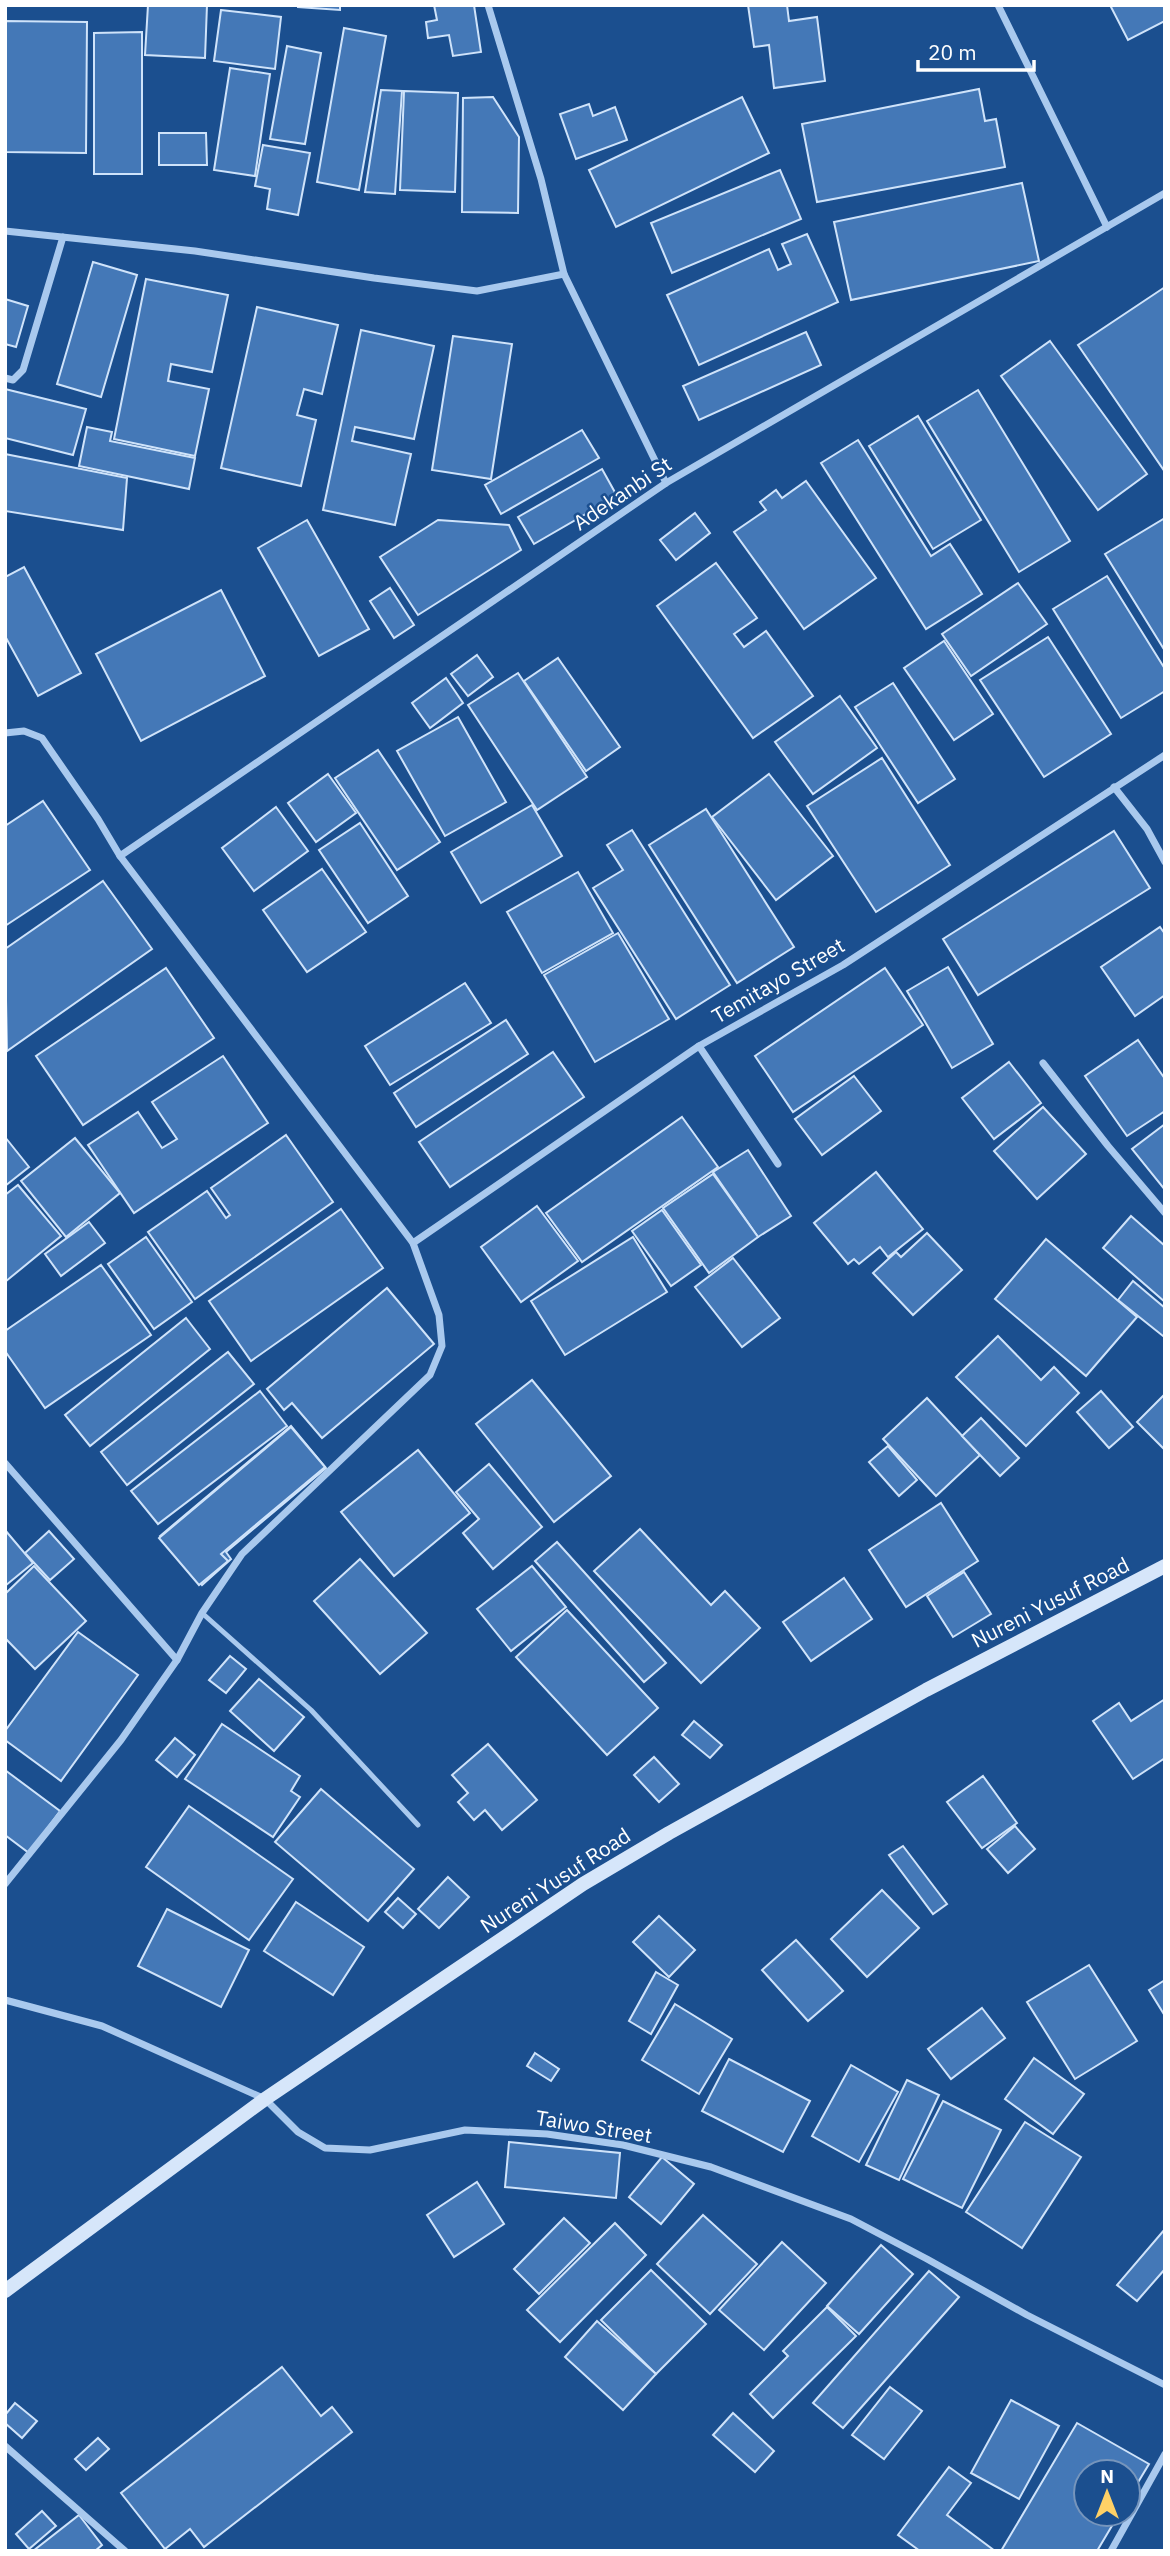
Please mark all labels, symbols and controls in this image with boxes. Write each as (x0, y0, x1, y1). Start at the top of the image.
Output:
scale bar (918, 28, 1034, 72)
text: 20 m (928, 38, 977, 66)
street label: Adekanbi St (567, 450, 677, 536)
street label: Temitayo Street (707, 931, 849, 1029)
street label: Nureni Yusuf Road (966, 1550, 1134, 1654)
street label: Nureni Yusuf Road (474, 1821, 636, 1939)
street label: Taiwo Street (534, 2103, 654, 2149)
north arrow (1072, 2458, 1142, 2528)
text: N (1100, 2464, 1114, 2488)

